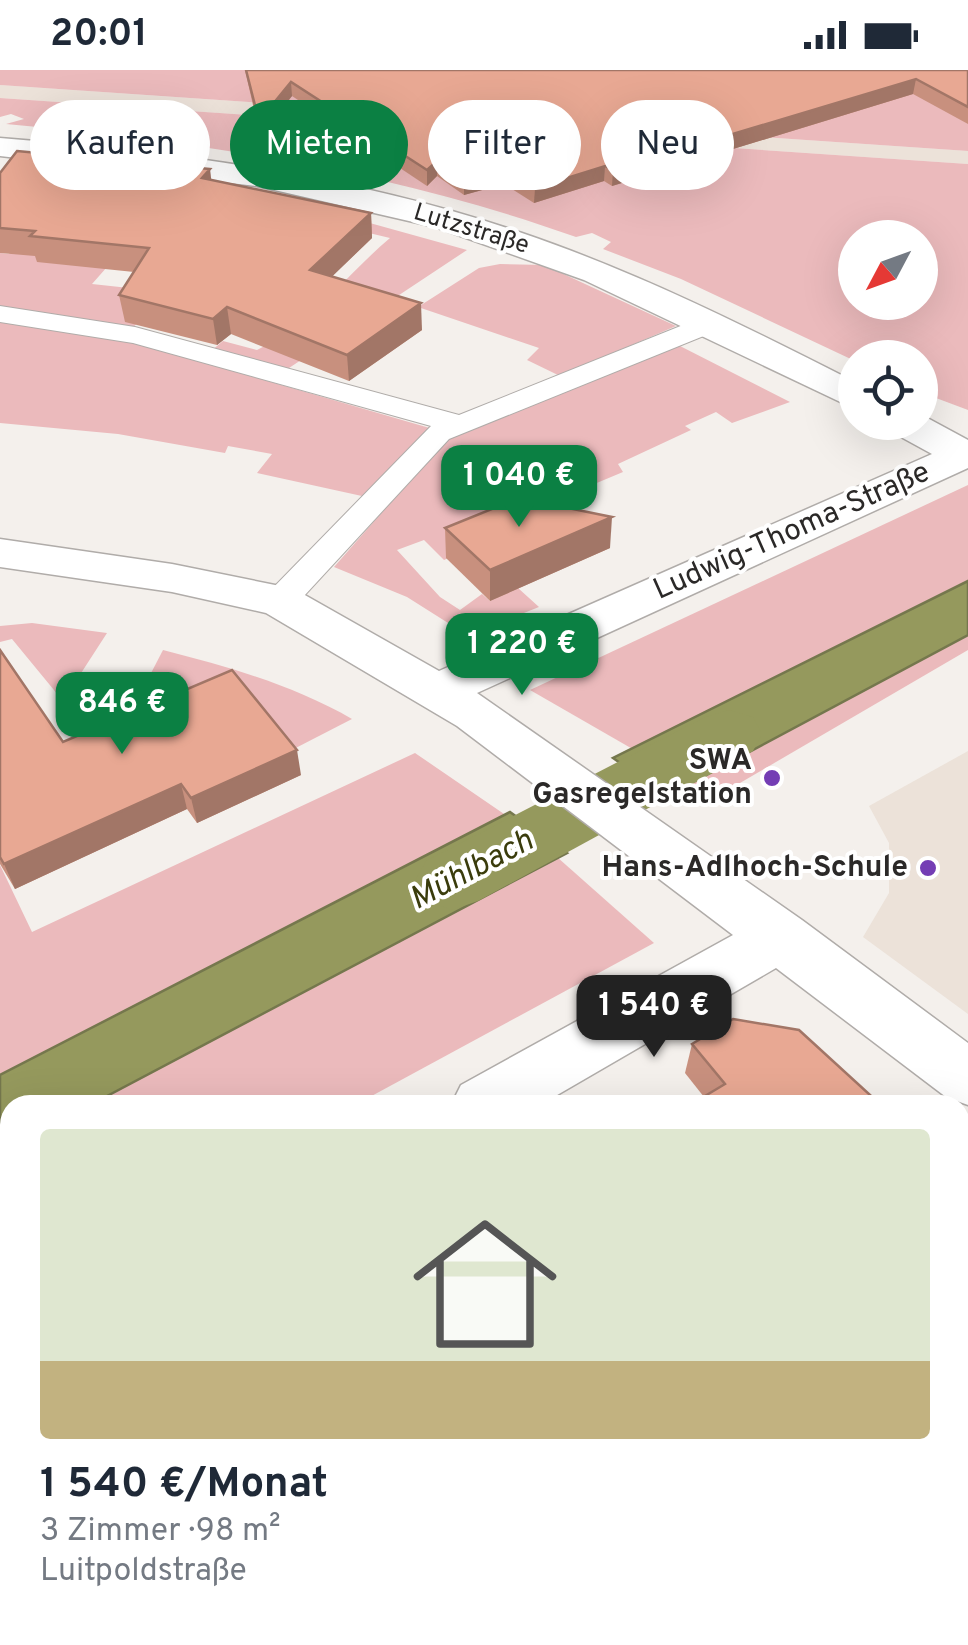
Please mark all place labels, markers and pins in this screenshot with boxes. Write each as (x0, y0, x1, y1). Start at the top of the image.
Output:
pin: 1 040 € (427, 445, 611, 530)
pin: 1 220 € (430, 613, 614, 698)
pin: 846 € (52, 672, 192, 757)
place label: SWA Gasregelstation (532, 743, 752, 814)
marker: SWA Gasregelstation (761, 767, 783, 789)
place label: Hans-Adlhoch-Schule (601, 850, 908, 887)
marker: Hans-Adlhoch-Schule (917, 857, 939, 879)
pin: 1 540 € (562, 975, 746, 1060)

